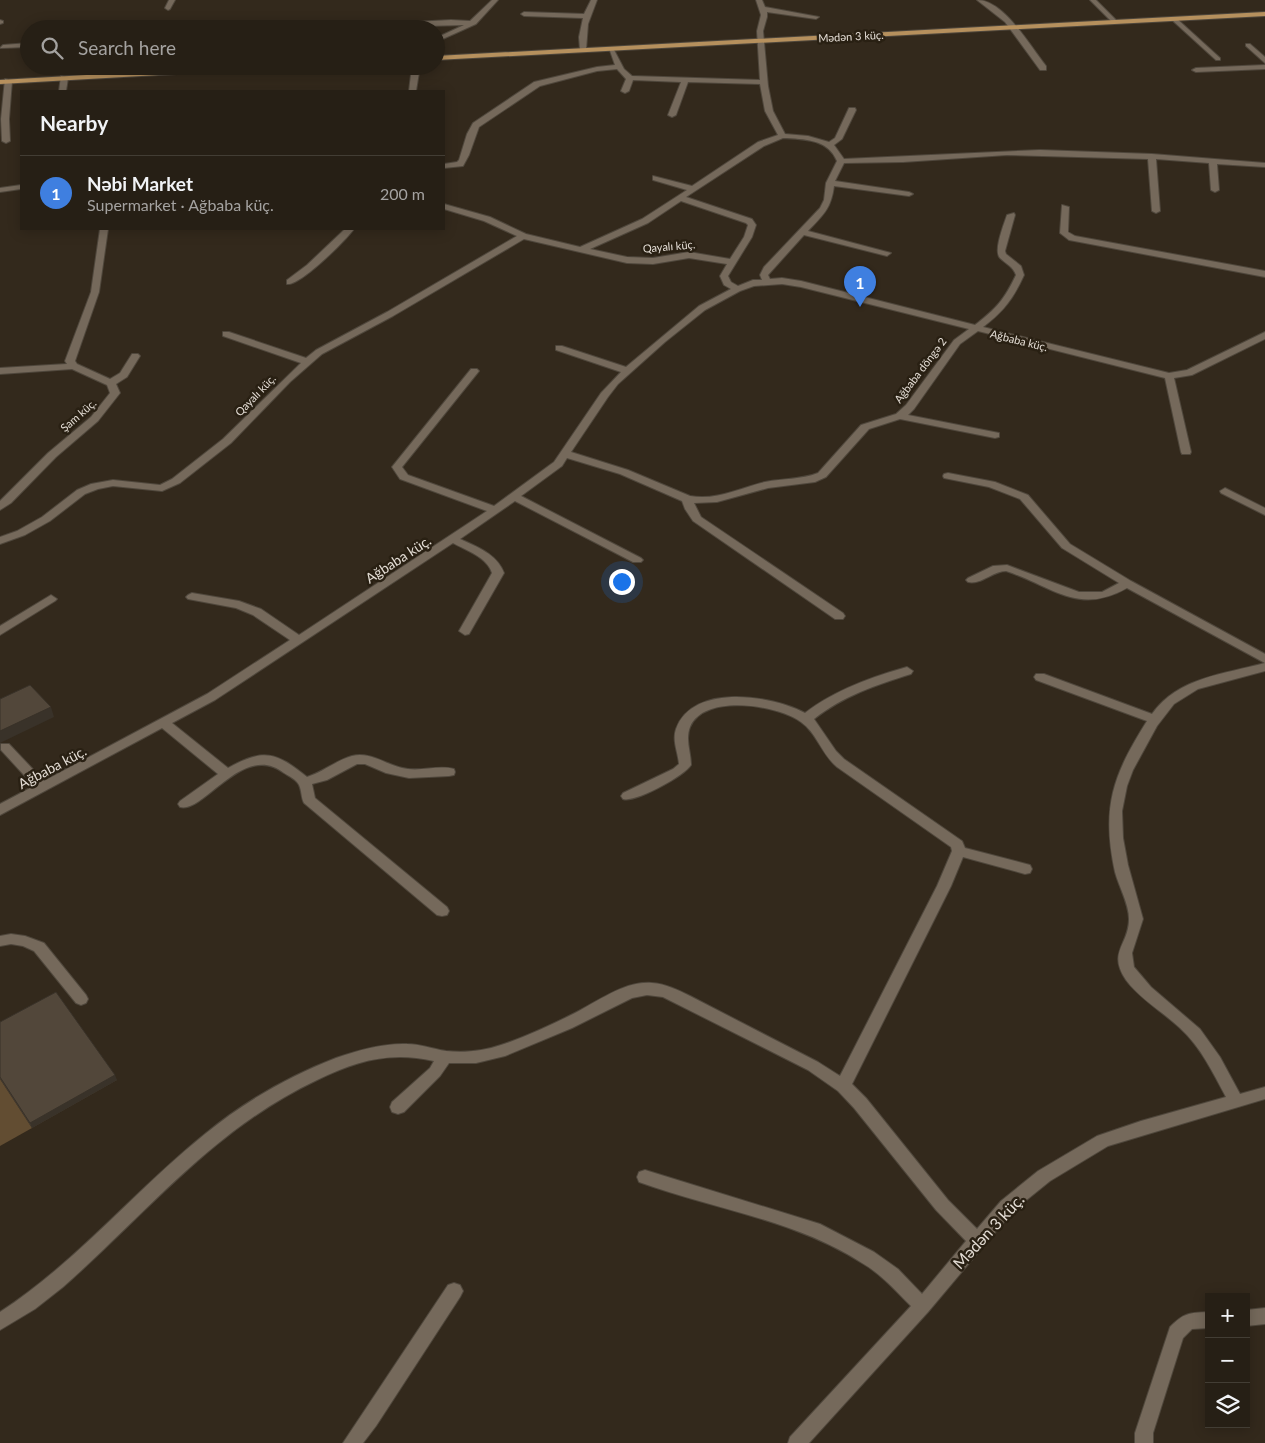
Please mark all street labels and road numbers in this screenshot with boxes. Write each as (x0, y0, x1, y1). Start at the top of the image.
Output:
street label: Mədən 3 küç. (818, 28, 884, 44)
street label: Qayalı küç. (642, 237, 696, 255)
street label: Ağbaba küç. (989, 327, 1049, 353)
street label: Ağbaba döngə 2 (891, 335, 949, 405)
street label: Qayalı küç. (232, 372, 278, 418)
street label: Şam küç. (58, 396, 98, 434)
street label: Ağbaba küç. (362, 531, 434, 587)
street label: Ağbaba küç. (15, 742, 89, 792)
street label: Mədən 3 küç. (949, 1190, 1027, 1272)

